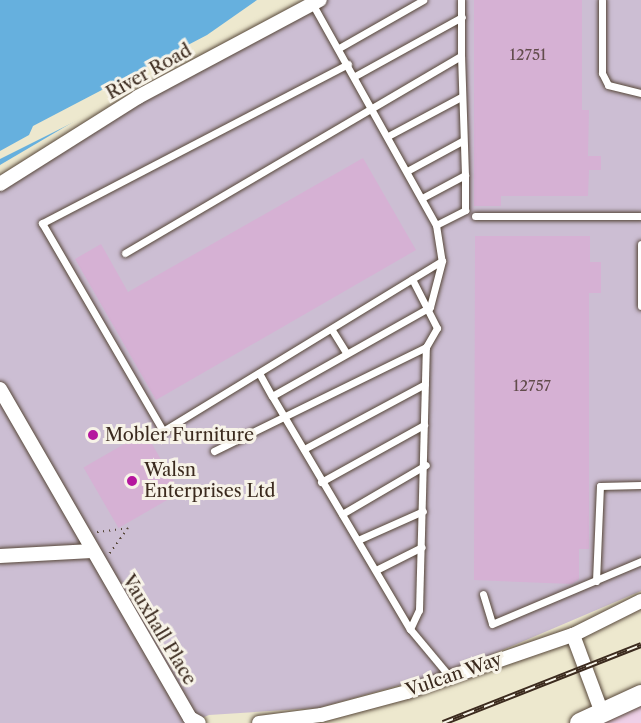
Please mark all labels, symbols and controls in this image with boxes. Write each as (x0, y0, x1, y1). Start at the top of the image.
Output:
street label: River Road (102, 40, 196, 104)
house number: 12751 (510, 46, 546, 64)
house number: 12757 (513, 377, 551, 395)
place label: Mobler Furniture (105, 424, 254, 446)
marker: Mobler Furniture (86, 428, 100, 442)
place label: Walsn Enterprises Ltd (144, 460, 276, 502)
marker: Walsn Enterprises Ltd (125, 474, 139, 488)
street label: Vauxhall Place (118, 571, 200, 689)
street label: Vulcan Way (403, 648, 505, 702)

